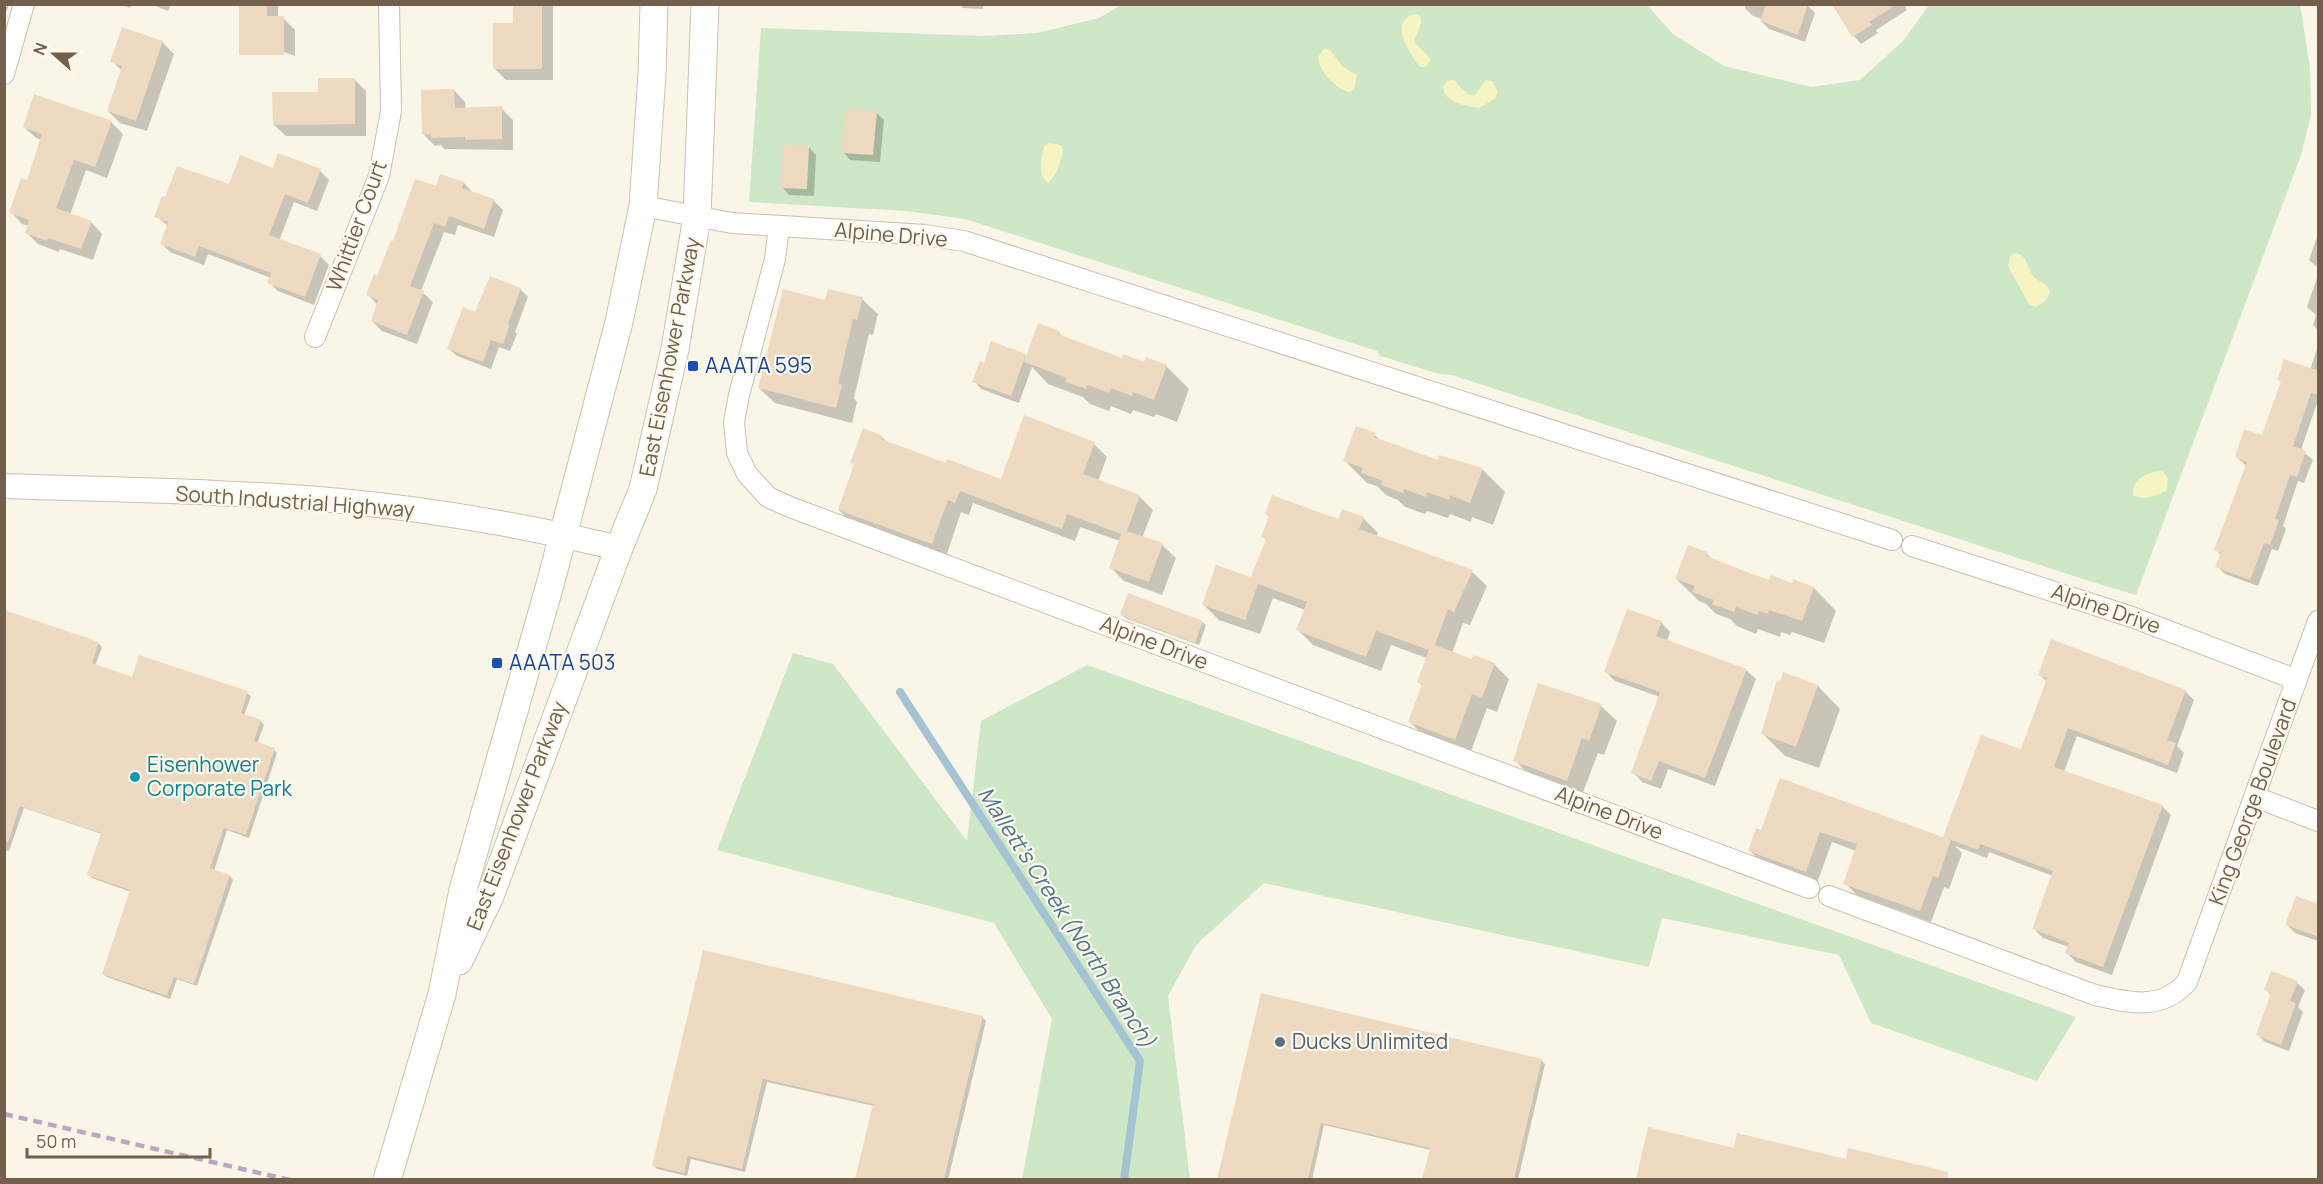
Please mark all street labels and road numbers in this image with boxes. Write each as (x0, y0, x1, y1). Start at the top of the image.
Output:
street label: Whittier Court (319, 156, 393, 295)
street label: Alpine Drive (833, 215, 949, 253)
street label: East Eisenhower Parkway (632, 235, 706, 479)
street label: South Industrial Highway (175, 479, 416, 523)
street label: Alpine Drive (2048, 576, 2165, 640)
street label: Alpine Drive (1096, 609, 1212, 675)
street label: King George Boulevard (2202, 694, 2303, 909)
street label: East Eisenhower Parkway (459, 697, 573, 934)
street label: Alpine Drive (1551, 779, 1667, 845)

